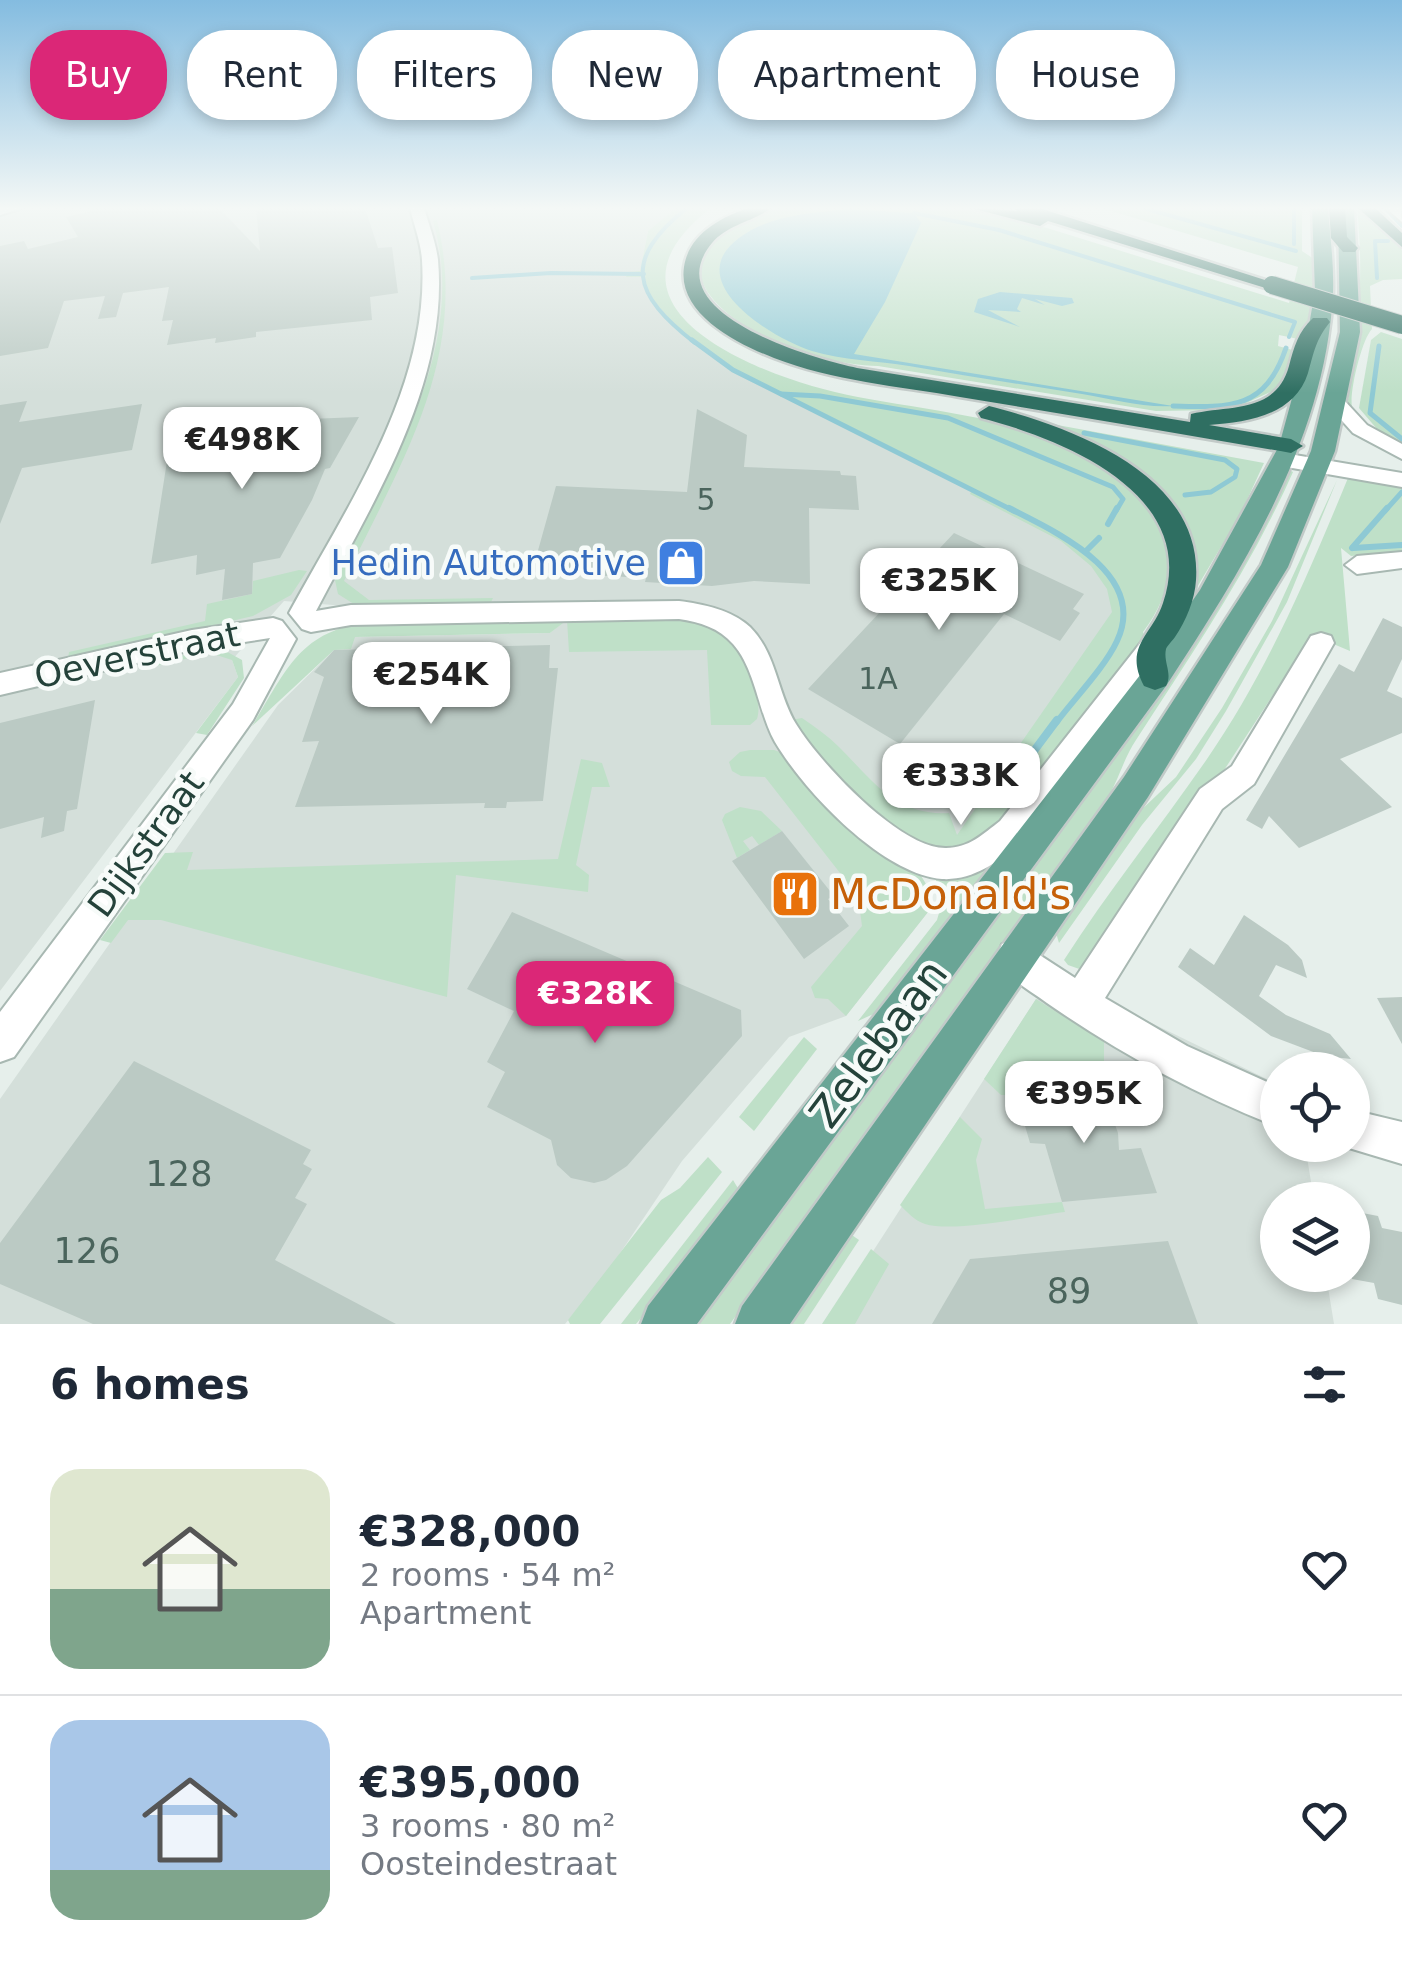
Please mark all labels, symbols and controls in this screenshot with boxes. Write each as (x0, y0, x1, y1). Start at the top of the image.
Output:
chip: Buy (30, 30, 167, 120)
chip: Rent (187, 30, 337, 120)
chip: Filters (357, 30, 532, 120)
chip: New (552, 30, 698, 120)
chip: Apartment (718, 30, 976, 120)
chip: House (996, 30, 1175, 120)
pin: €498K (172, 407, 312, 492)
text: €498K (185, 420, 299, 458)
house number: 5 (696, 482, 716, 517)
shop icon: Hedin Automotive (655, 537, 707, 589)
place label: Hedin Automotive (330, 543, 646, 583)
pin: €325K (869, 548, 1009, 633)
text: €325K (882, 561, 996, 599)
street label: Oeverstraat (31, 614, 243, 696)
pin: €254K (361, 642, 501, 727)
text: €254K (374, 655, 488, 693)
house number: 1A (858, 661, 898, 696)
pin: €333K (891, 743, 1031, 828)
text: €333K (904, 756, 1018, 794)
street label: Dijkstraat (80, 764, 212, 924)
restaurant icon: McDonald's (769, 868, 821, 920)
place label: McDonald's (830, 870, 1071, 919)
street label: Zelebaan (800, 950, 957, 1137)
pin: €328K (525, 961, 665, 1046)
text: €328K (538, 974, 652, 1012)
map controls (1260, 1052, 1370, 1292)
button: locate (1260, 1052, 1370, 1162)
pin: €395K (1014, 1061, 1154, 1146)
text: €395K (1027, 1074, 1141, 1112)
house number: 128 (146, 1154, 212, 1194)
button: layers (1260, 1182, 1370, 1292)
house number: 126 (54, 1231, 120, 1271)
house number: 89 (1047, 1271, 1091, 1311)
icon: filters (1297, 1357, 1352, 1412)
text: 6 homes (50, 1360, 250, 1409)
text: €328,000 (360, 1507, 581, 1556)
icon: home (130, 1509, 250, 1629)
icon: heart (1297, 1542, 1352, 1597)
text: 2 rooms · 54 m² (360, 1556, 615, 1594)
text: Apartment (360, 1594, 531, 1632)
text: €395,000 (360, 1758, 581, 1807)
icon: home (130, 1760, 250, 1880)
icon: heart (1297, 1793, 1352, 1848)
text: 3 rooms · 80 m² (360, 1807, 615, 1845)
text: Oosteindestraat (360, 1845, 617, 1883)

